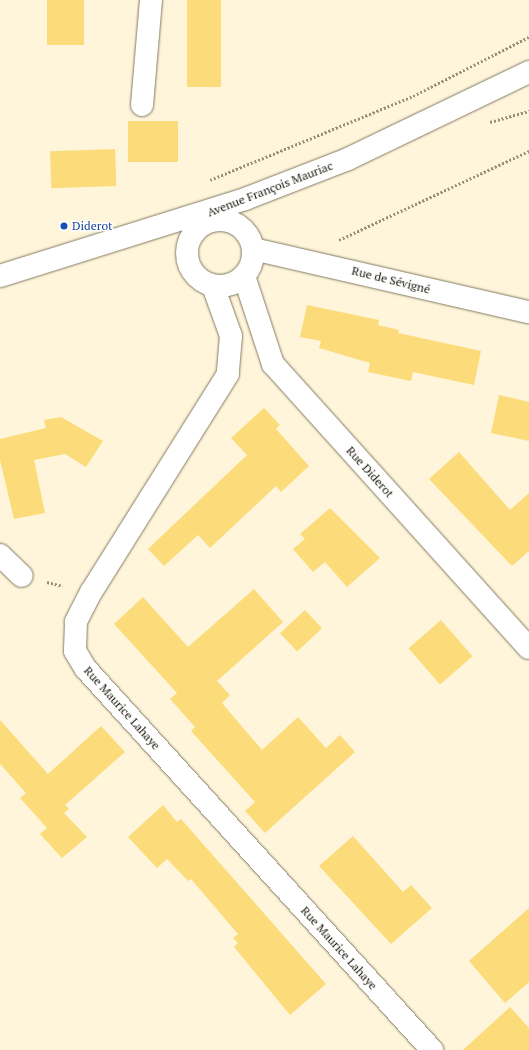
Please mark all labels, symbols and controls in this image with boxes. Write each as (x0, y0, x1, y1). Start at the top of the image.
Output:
street label: Avenue François Mauriac (205, 158, 335, 220)
place label: Diderot (72, 219, 112, 233)
marker: Diderot (59, 221, 69, 231)
street label: Rue de Sévigné (350, 263, 432, 297)
street label: Rue Diderot (343, 443, 397, 501)
street label: Rue Maurice Lahaye (81, 663, 163, 753)
street label: Rue Maurice Lahaye (298, 903, 380, 993)

